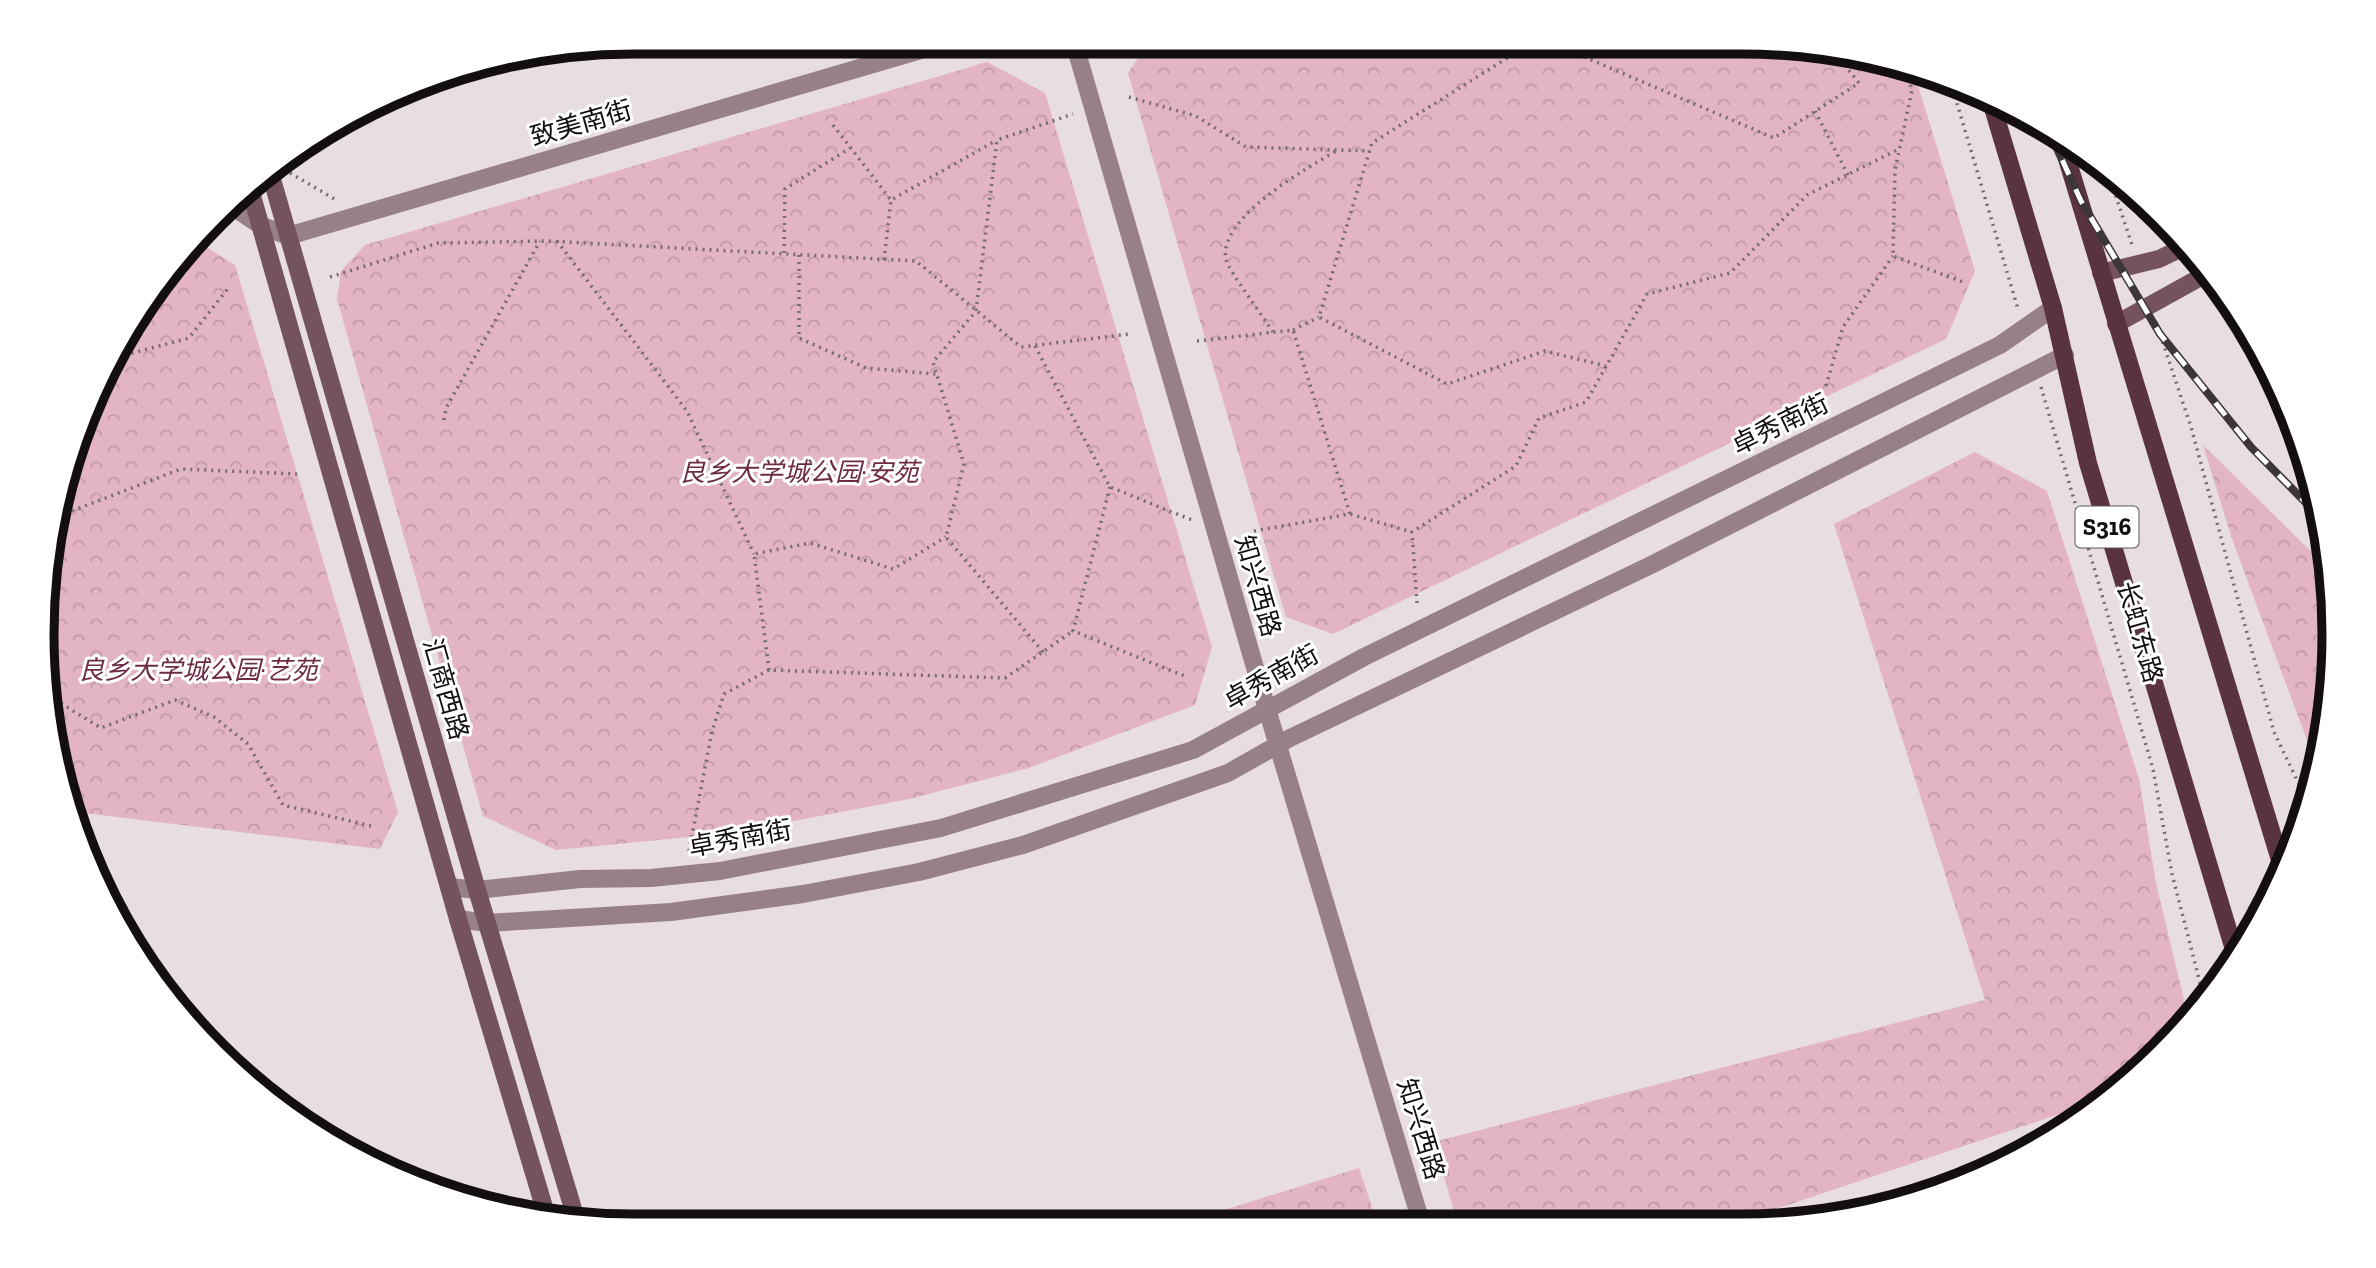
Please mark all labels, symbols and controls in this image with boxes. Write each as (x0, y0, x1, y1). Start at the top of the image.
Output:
street label: 致美南街 (527, 93, 635, 153)
street label: 卓秀南街 (1726, 387, 1834, 461)
park label: 良乡大学城公园·安苑 (679, 456, 923, 488)
road number: S316 (2076, 506, 2138, 548)
street label: 知兴西路 (1228, 532, 1288, 640)
street label: 长虹东路 (2110, 578, 2170, 686)
street label: 汇商西路 (416, 635, 476, 743)
street label: 卓秀南街 (1218, 638, 1324, 716)
park label: 良乡大学城公园·艺苑 (78, 654, 322, 686)
street label: 卓秀南街 (686, 813, 794, 863)
street label: 知兴西路 (1390, 1075, 1452, 1183)

